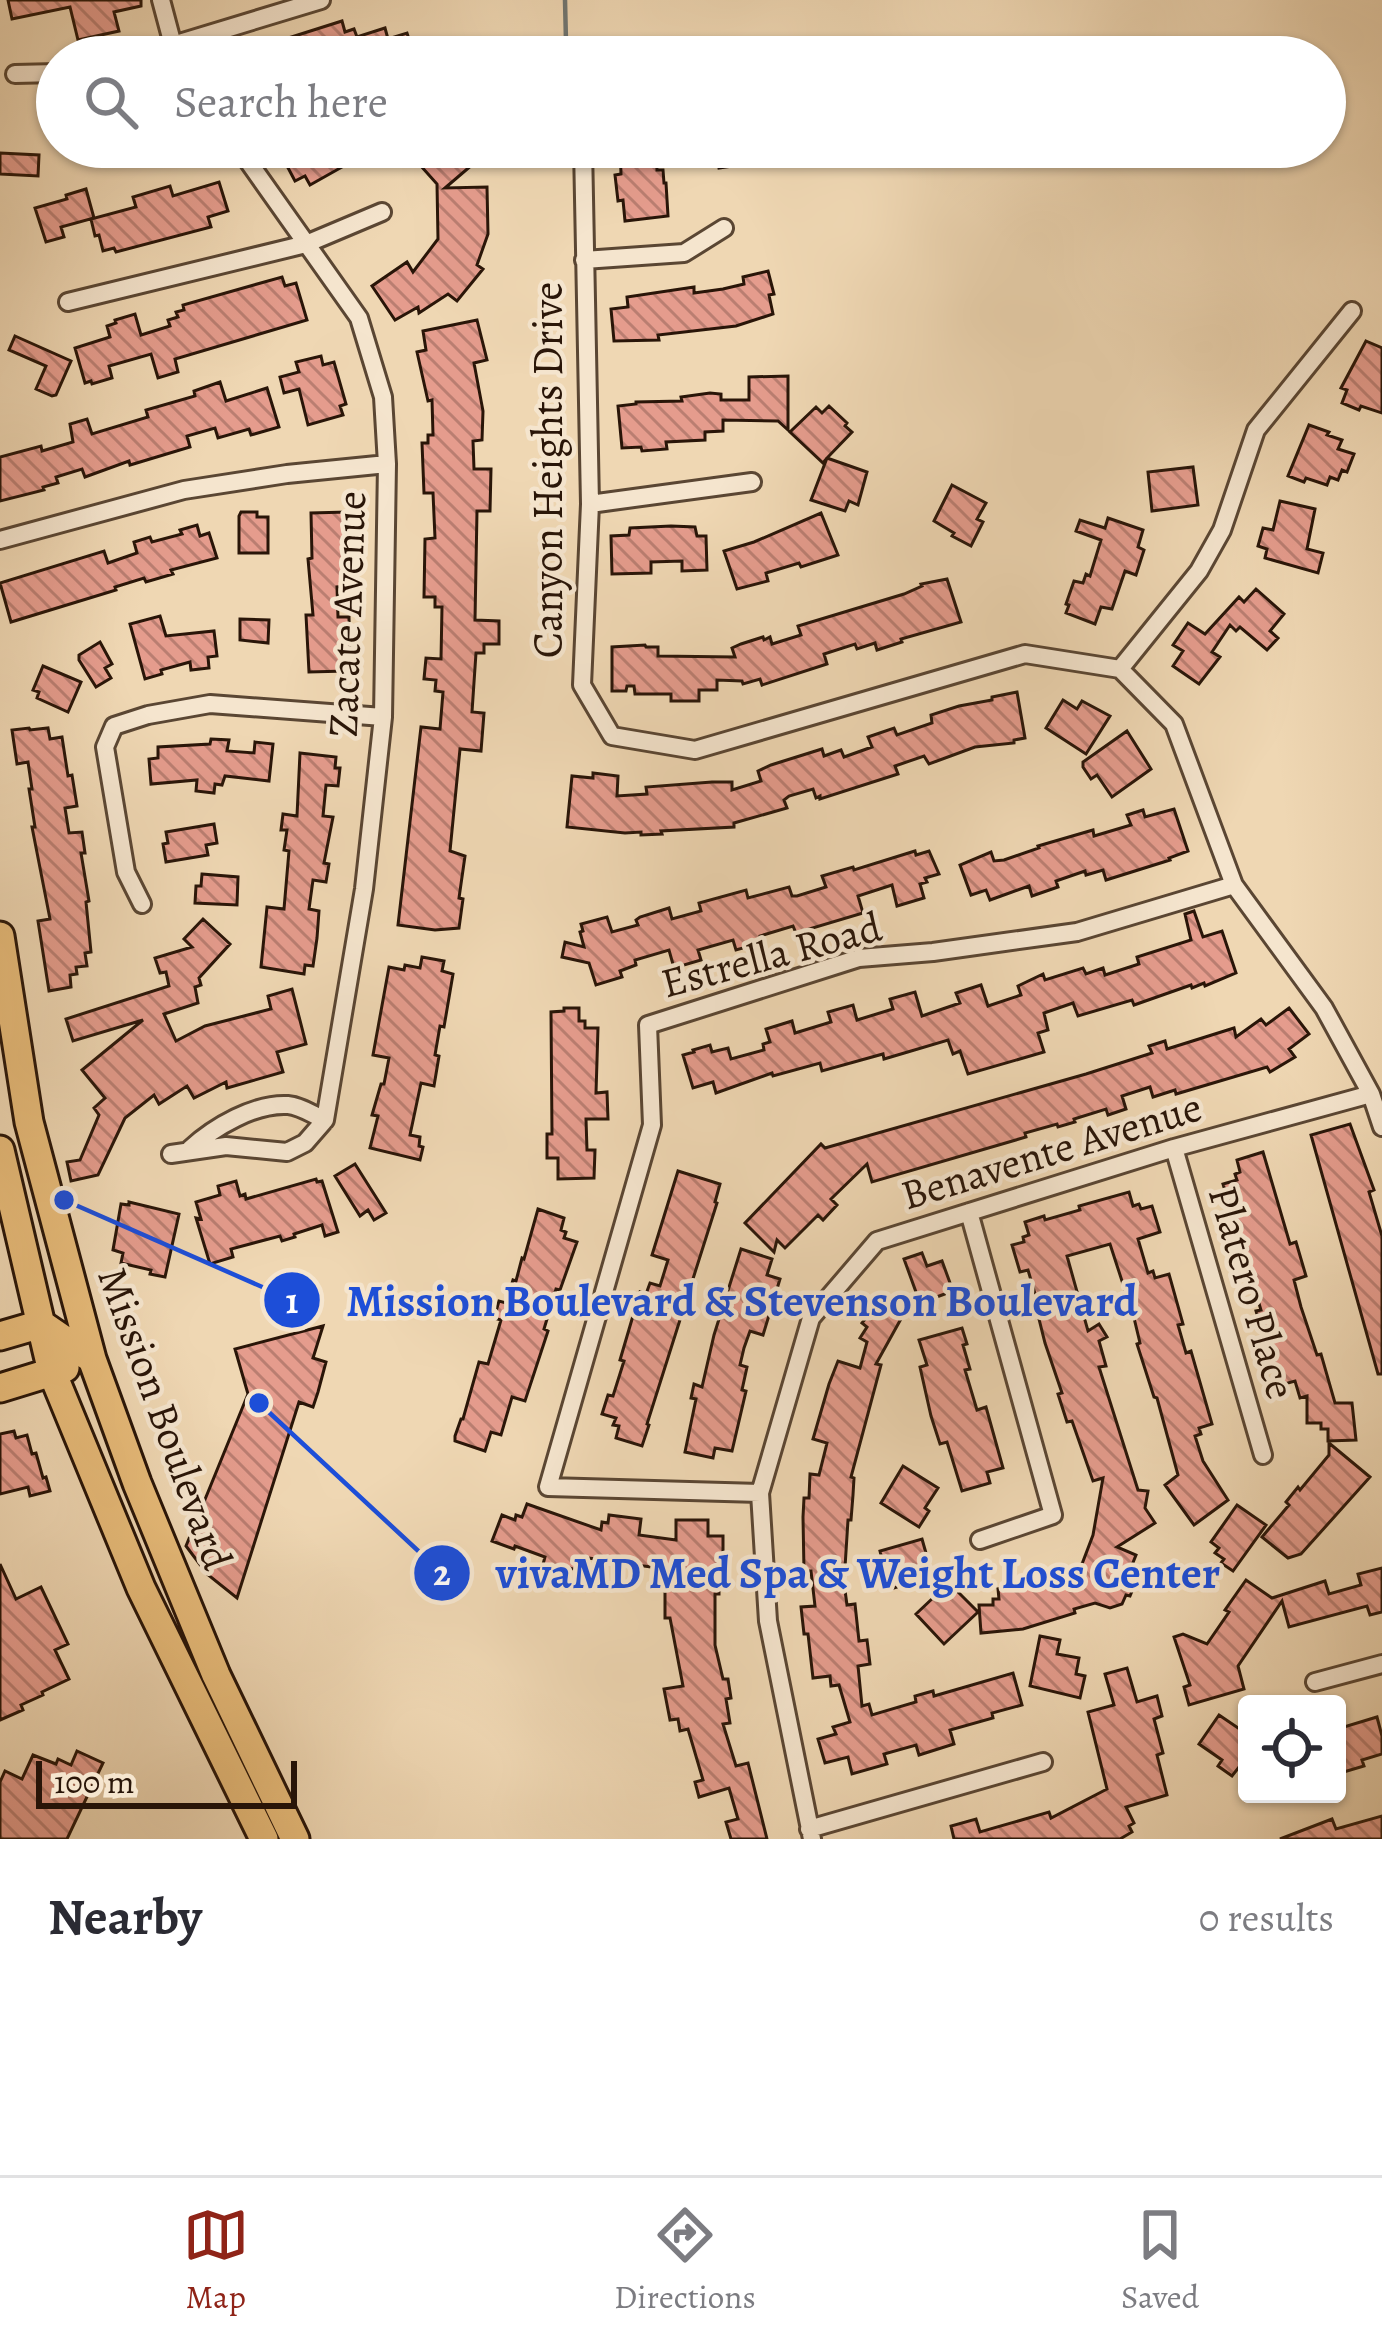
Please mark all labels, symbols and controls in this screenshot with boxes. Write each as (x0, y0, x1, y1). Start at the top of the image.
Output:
search box (36, 36, 1346, 168)
icon: search (78, 69, 144, 135)
text: Search here (174, 71, 388, 133)
street label: Canyon Heights Drive (519, 282, 576, 658)
street label: Zacate Avenue (314, 490, 379, 738)
street label: Estrella Road (655, 898, 888, 1011)
street label: Benavente Avenue (894, 1078, 1208, 1223)
street label: Platero Place (1195, 1179, 1310, 1405)
street label: Mission Boulevard (84, 1259, 247, 1578)
callout: Mission Boulevard & Stevenson Boulevard (262, 1260, 1162, 1341)
text: Mission Boulevard & Stevenson Boulevard (346, 1270, 1139, 1332)
text: 1 (286, 1276, 299, 1325)
callout: vivaMD Med Spa & Weight Loss Center (412, 1532, 1245, 1613)
text: vivaMD Med Spa & Weight Loss Center (495, 1542, 1220, 1604)
text: 2 (433, 1548, 451, 1597)
map controls (1238, 1695, 1346, 1803)
button: locate (1238, 1695, 1346, 1803)
scale bar (36, 1755, 297, 1808)
text: 100 m (54, 1759, 134, 1804)
text: Nearby (48, 1882, 202, 1952)
text: 0 results (1199, 1891, 1334, 1944)
tab: Map (183, 2202, 249, 2319)
tab: Directions (614, 2202, 756, 2319)
tab: Saved (1121, 2202, 1199, 2319)

